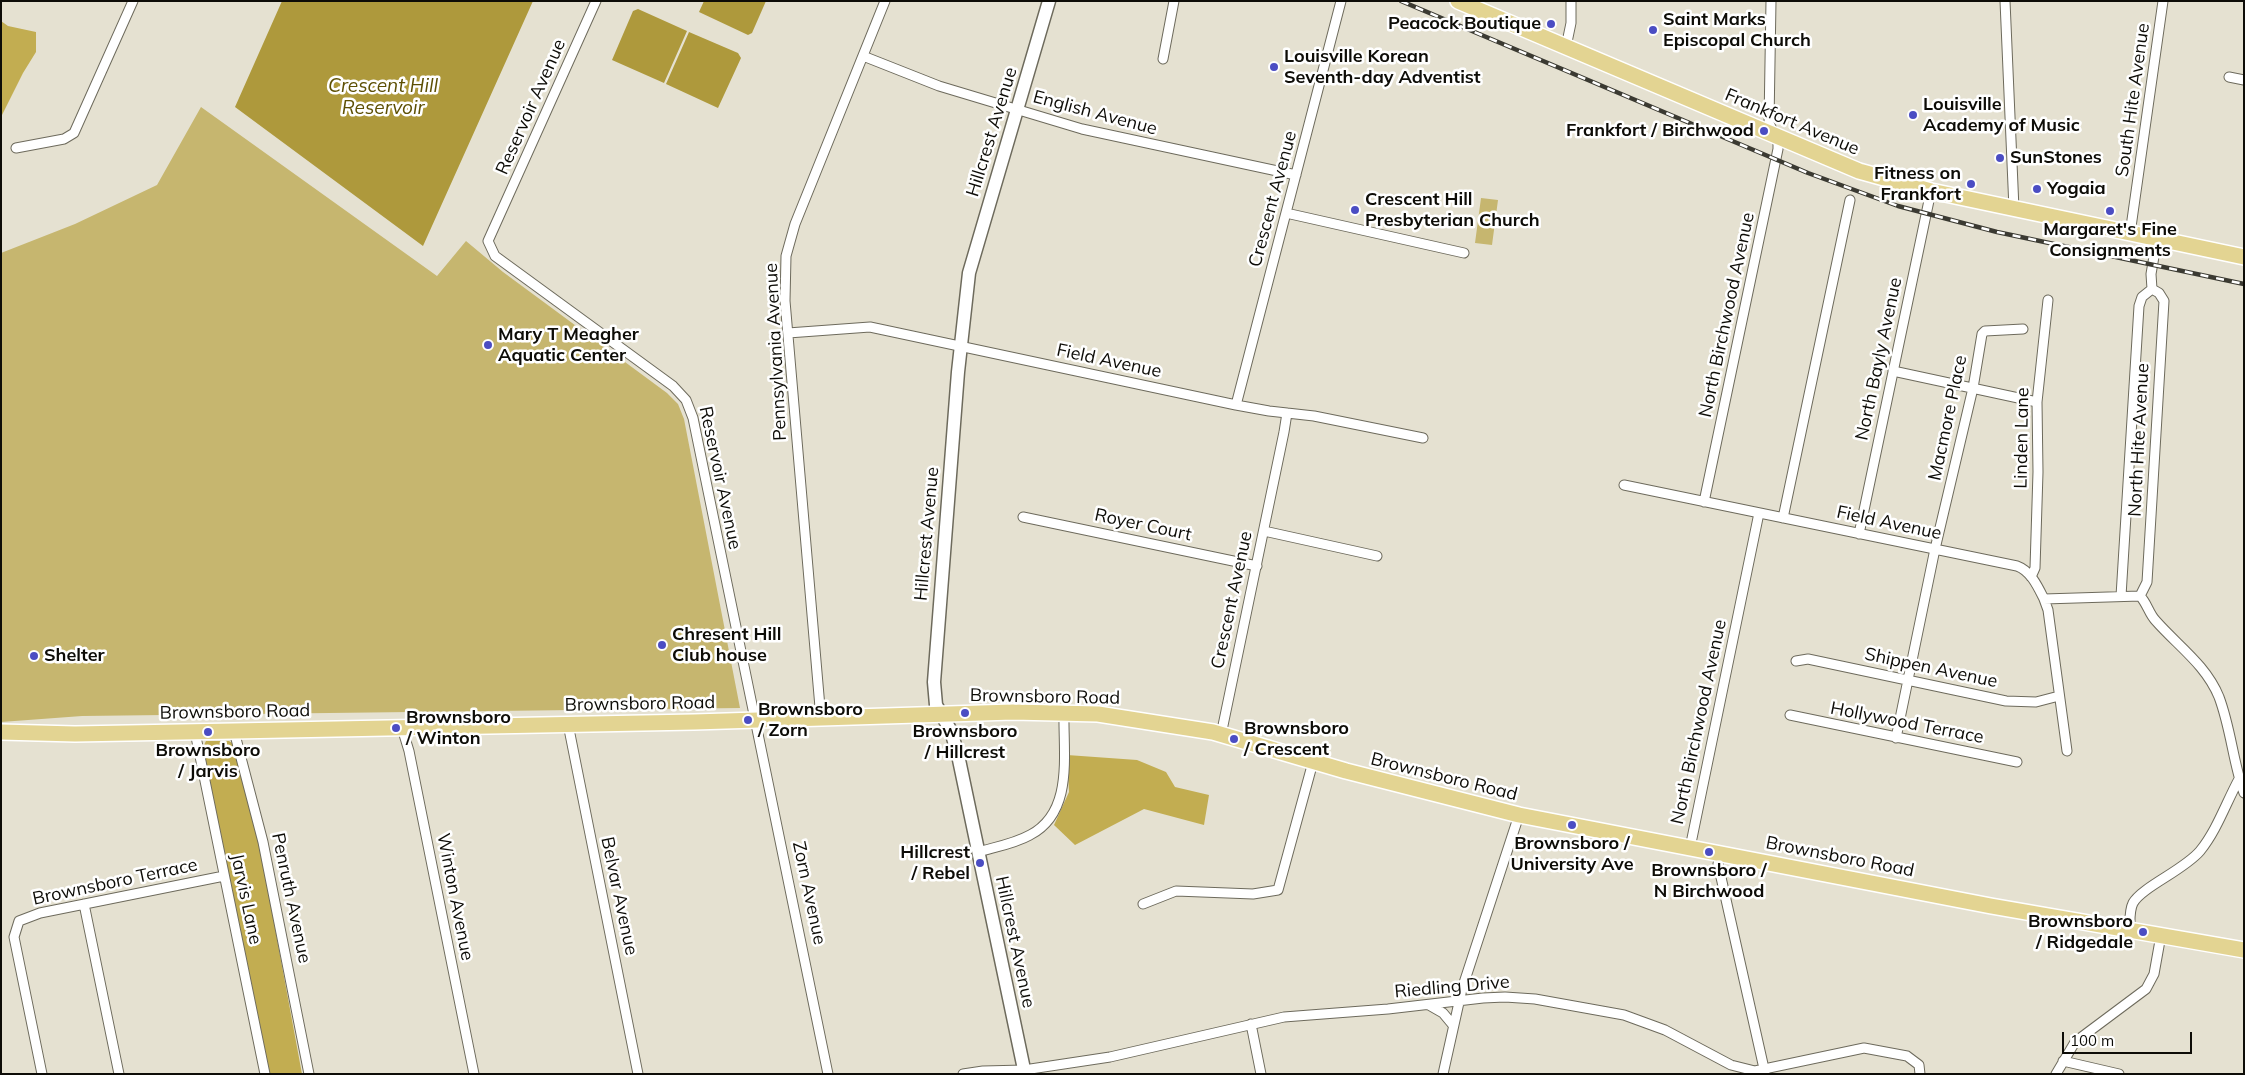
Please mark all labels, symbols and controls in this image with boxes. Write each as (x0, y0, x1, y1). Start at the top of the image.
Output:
place label: Saint Marks Episcopal Church (1663, 9, 1811, 52)
place label: Peacock Boutique (1388, 13, 1541, 35)
marker: Peacock Boutique (1545, 18, 1557, 30)
street label: South Hite Avenue (2112, 22, 2154, 178)
marker: Saint Marks Episcopal Church (1647, 24, 1659, 36)
street label: Reservoir Avenue (491, 36, 571, 178)
place label: Louisville Korean Seventh-day Adventist (1284, 46, 1481, 88)
marker: Louisville Korean Seventh-day Adventist (1268, 61, 1280, 73)
street label: Hillcrest Avenue (962, 65, 1022, 199)
water label: Crescent Hill Reservoir (328, 75, 438, 119)
street label: Frankfort Avenue (1722, 84, 1862, 160)
street label: English Avenue (1031, 86, 1159, 140)
place label: Louisville Academy of Music (1923, 94, 2080, 136)
marker: Louisville Academy of Music (1907, 109, 1919, 121)
place label: Frankfort / Birchwood (1566, 120, 1754, 142)
marker: Frankfort / Birchwood (1758, 125, 1770, 137)
street label: Crescent Avenue (1244, 128, 1302, 270)
place label: SunStones (2010, 147, 2102, 169)
marker: SunStones (1994, 152, 2006, 164)
place label: Fitness on Frankfort (1874, 163, 1961, 205)
marker: Fitness on Frankfort (1965, 178, 1977, 190)
place label: Yogaia (2047, 178, 2106, 200)
marker: Yogaia (2031, 183, 2043, 195)
place label: Crescent Hill Presbyterian Church (1365, 189, 1540, 232)
marker: Crescent Hill Presbyterian Church (1349, 204, 1361, 216)
marker: Margaret's Fine Consignments (2104, 205, 2116, 217)
street label: North Birchwood Avenue (1695, 211, 1759, 419)
place label: Margaret's Fine Consignments (2043, 219, 2177, 262)
street label: Pennsylvania Avenue (761, 263, 791, 441)
street label: North Bayly Avenue (1851, 276, 1907, 442)
place label: Mary T Meagher Aquatic Center (498, 324, 639, 366)
marker: Mary T Meagher Aquatic Center (482, 339, 494, 351)
street label: Field Avenue (1055, 339, 1163, 383)
street label: Macmore Place (1924, 353, 1972, 483)
street label: North Hite Avenue (2124, 363, 2154, 517)
street label: Linden Lane (2010, 387, 2034, 489)
street label: Reservoir Avenue (694, 404, 746, 552)
street label: Hillcrest Avenue (910, 466, 944, 602)
street label: Field Avenue (1835, 501, 1943, 545)
street label: Royer Court (1093, 504, 1193, 546)
street label: Crescent Avenue (1207, 529, 1257, 671)
street label: North Birchwood Avenue (1667, 618, 1731, 826)
place label: Chresent Hill Club house (672, 624, 781, 666)
marker: Chresent Hill Club house (656, 639, 668, 651)
street label: Shippen Avenue (1863, 643, 1999, 693)
place label: Shelter (44, 645, 105, 667)
marker: Shelter (28, 650, 40, 662)
street label: Brownsboro Road (970, 685, 1120, 709)
street label: Brownsboro Road (565, 692, 715, 716)
street label: Hollywood Terrace (1829, 698, 1985, 748)
place label: Brownsboro / Zorn (758, 699, 863, 742)
street label: Brownsboro Road (160, 700, 310, 724)
place label: Brownsboro / Winton (406, 707, 511, 750)
marker: Brownsboro / Hillcrest (959, 707, 971, 719)
marker: Brownsboro / Zorn (742, 714, 754, 726)
place label: Brownsboro / Crescent (1244, 718, 1349, 761)
place label: Brownsboro / Hillcrest (913, 721, 1017, 764)
marker: Brownsboro / Winton (390, 722, 402, 734)
marker: Brownsboro / Jarvis (202, 726, 214, 738)
marker: Brownsboro / Crescent (1228, 733, 1240, 745)
place label: Brownsboro / Jarvis (156, 740, 260, 782)
street label: Brownsboro Road (1368, 748, 1520, 806)
marker: Brownsboro / University Ave (1566, 819, 1578, 831)
street label: Penruth Avenue (267, 831, 315, 965)
street label: Winton Avenue (432, 831, 478, 963)
street label: Brownsboro Road (1764, 832, 1916, 882)
place label: Brownsboro / University Ave (1510, 833, 1634, 876)
street label: Belvar Avenue (596, 835, 642, 957)
street label: Zorn Avenue (787, 839, 831, 947)
place label: Hillcrest / Rebel (900, 842, 970, 884)
marker: Brownsboro / N Birchwood (1703, 846, 1715, 858)
street label: Jarvis Lane (226, 852, 266, 946)
street label: Brownsboro Terrace (31, 854, 199, 910)
marker: Hillcrest / Rebel (974, 857, 986, 869)
place label: Brownsboro / N Birchwood (1651, 860, 1767, 902)
street label: Hillcrest Avenue (990, 874, 1040, 1010)
place label: Brownsboro / Ridgedale (2028, 911, 2133, 954)
marker: Brownsboro / Ridgedale (2137, 926, 2149, 938)
street label: Riedling Drive (1394, 971, 1510, 1003)
scale bar (2065, 1022, 2195, 1054)
text: 100 m (2070, 1031, 2114, 1050)

